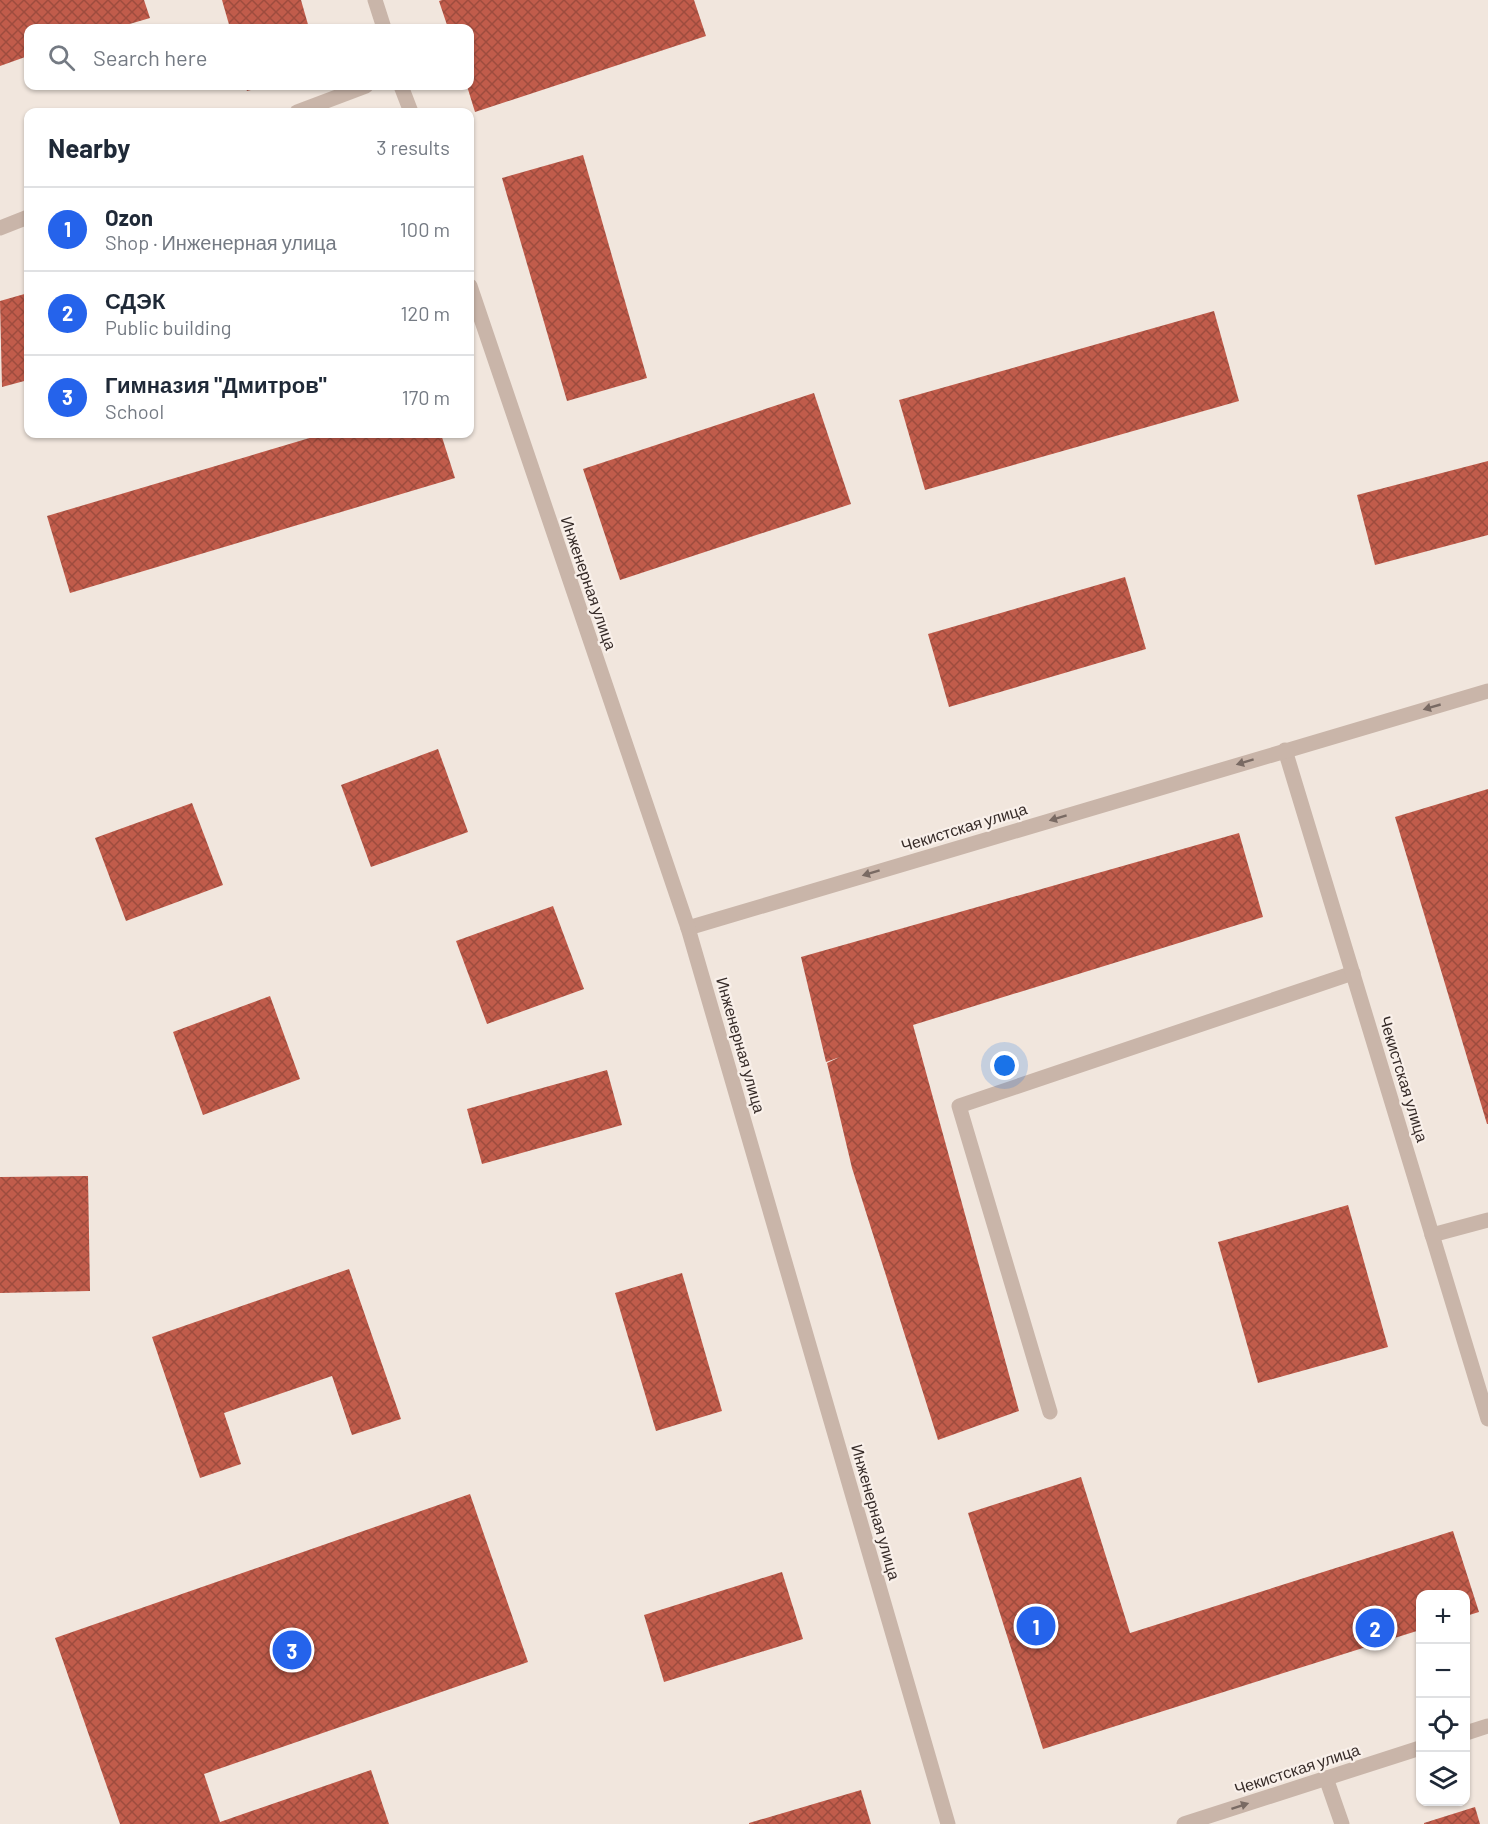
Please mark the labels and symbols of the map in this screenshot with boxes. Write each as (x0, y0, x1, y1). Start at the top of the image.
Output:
street label: Инженерная улица (558, 513, 621, 652)
one-way arrow (1423, 703, 1441, 712)
one-way arrow (1236, 758, 1254, 767)
street label: Чекистская улица (899, 798, 1029, 855)
one-way arrow (1049, 814, 1067, 823)
one-way arrow (862, 869, 880, 878)
street label: Инженерная улица (713, 975, 770, 1115)
street label: Чекистская улица (1376, 1014, 1433, 1144)
your location (990, 1051, 1019, 1080)
street label: Инженерная улица (848, 1442, 905, 1582)
pin: 1 (1016, 1604, 1056, 1648)
pin: 2 (1356, 1606, 1394, 1650)
pin: 3 (272, 1628, 312, 1672)
street label: Чекистская улица (1232, 1739, 1362, 1798)
one-way arrow (1231, 1801, 1249, 1810)

